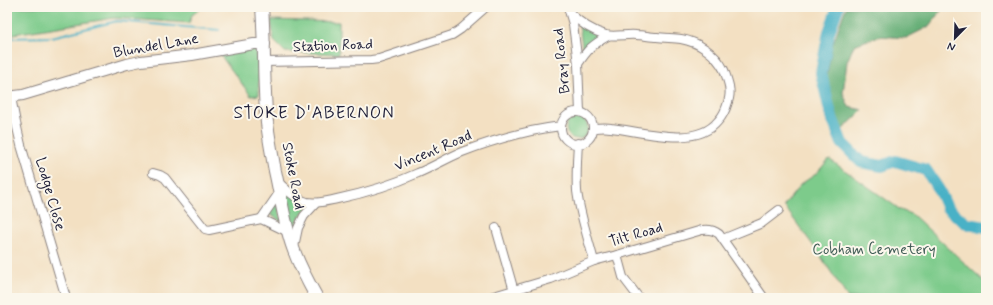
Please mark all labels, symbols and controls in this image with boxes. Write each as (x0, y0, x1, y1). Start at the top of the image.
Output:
north arrow (935, 18, 975, 58)
street label: Bray Road (549, 27, 575, 95)
street label: Blundel Lane (112, 29, 200, 63)
street label: Station Road (293, 35, 373, 57)
text: N (945, 38, 958, 54)
district label: STOKE D'ABERNON (233, 102, 395, 124)
street label: Vincent Road (391, 126, 475, 176)
street label: Stoke Road (277, 141, 309, 211)
street label: Lodge Close (29, 155, 70, 233)
street label: Tilt Road (607, 218, 665, 252)
park label: Cobham Cemetery (812, 240, 936, 260)

